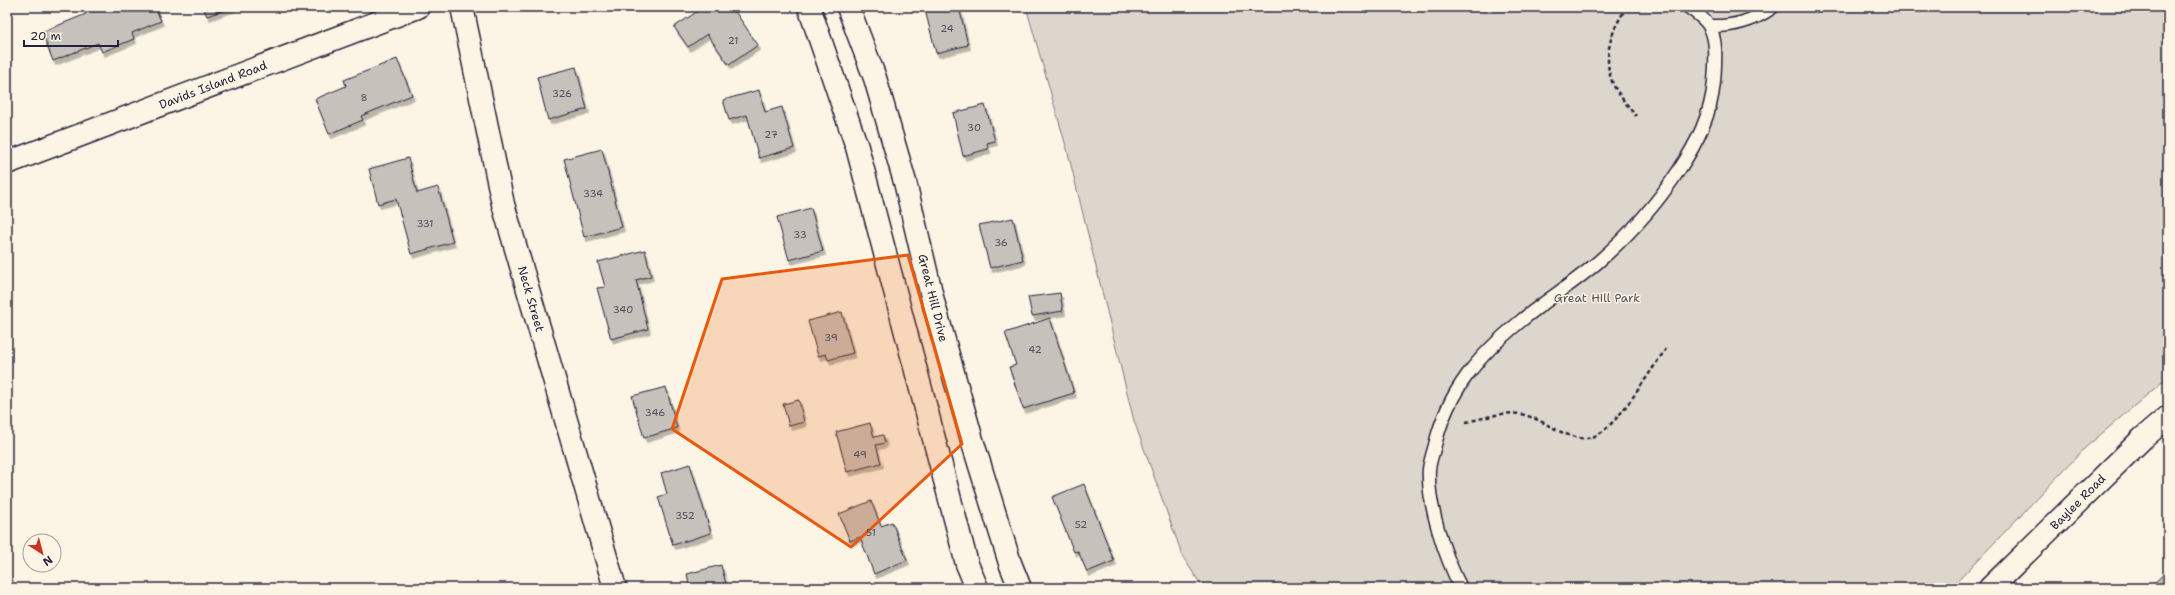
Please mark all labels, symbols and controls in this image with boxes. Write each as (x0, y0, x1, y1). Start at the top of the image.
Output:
scale bar (24, 22, 118, 48)
house number: 24 (940, 22, 954, 35)
text: 20 m (30, 28, 61, 44)
house number: 21 (728, 34, 738, 47)
street label: Davids Island Road (157, 57, 270, 113)
house number: 326 (552, 87, 572, 100)
house number: 8 (361, 91, 368, 104)
house number: 30 (967, 121, 981, 134)
house number: 27 (764, 128, 778, 141)
house number: 334 (583, 187, 603, 200)
house number: 331 (416, 217, 434, 230)
house number: 33 (793, 228, 807, 241)
house number: 36 (994, 236, 1008, 249)
street label: Great Hill Drive (914, 252, 952, 344)
street label: Neck Street (514, 264, 548, 334)
park label: Great Hill Park (1554, 290, 1640, 306)
house number: 340 (613, 303, 633, 316)
house number: 39 (824, 331, 838, 344)
house number: 42 (1028, 343, 1042, 356)
house number: 346 (645, 406, 665, 419)
house number: 49 (853, 448, 867, 461)
street label: Baylee Road (2047, 471, 2109, 533)
house number: 352 (675, 509, 695, 522)
house number: 52 (1075, 518, 1087, 531)
house number: 51 (866, 526, 876, 539)
north arrow (22, 533, 62, 573)
text: N (39, 552, 56, 569)

